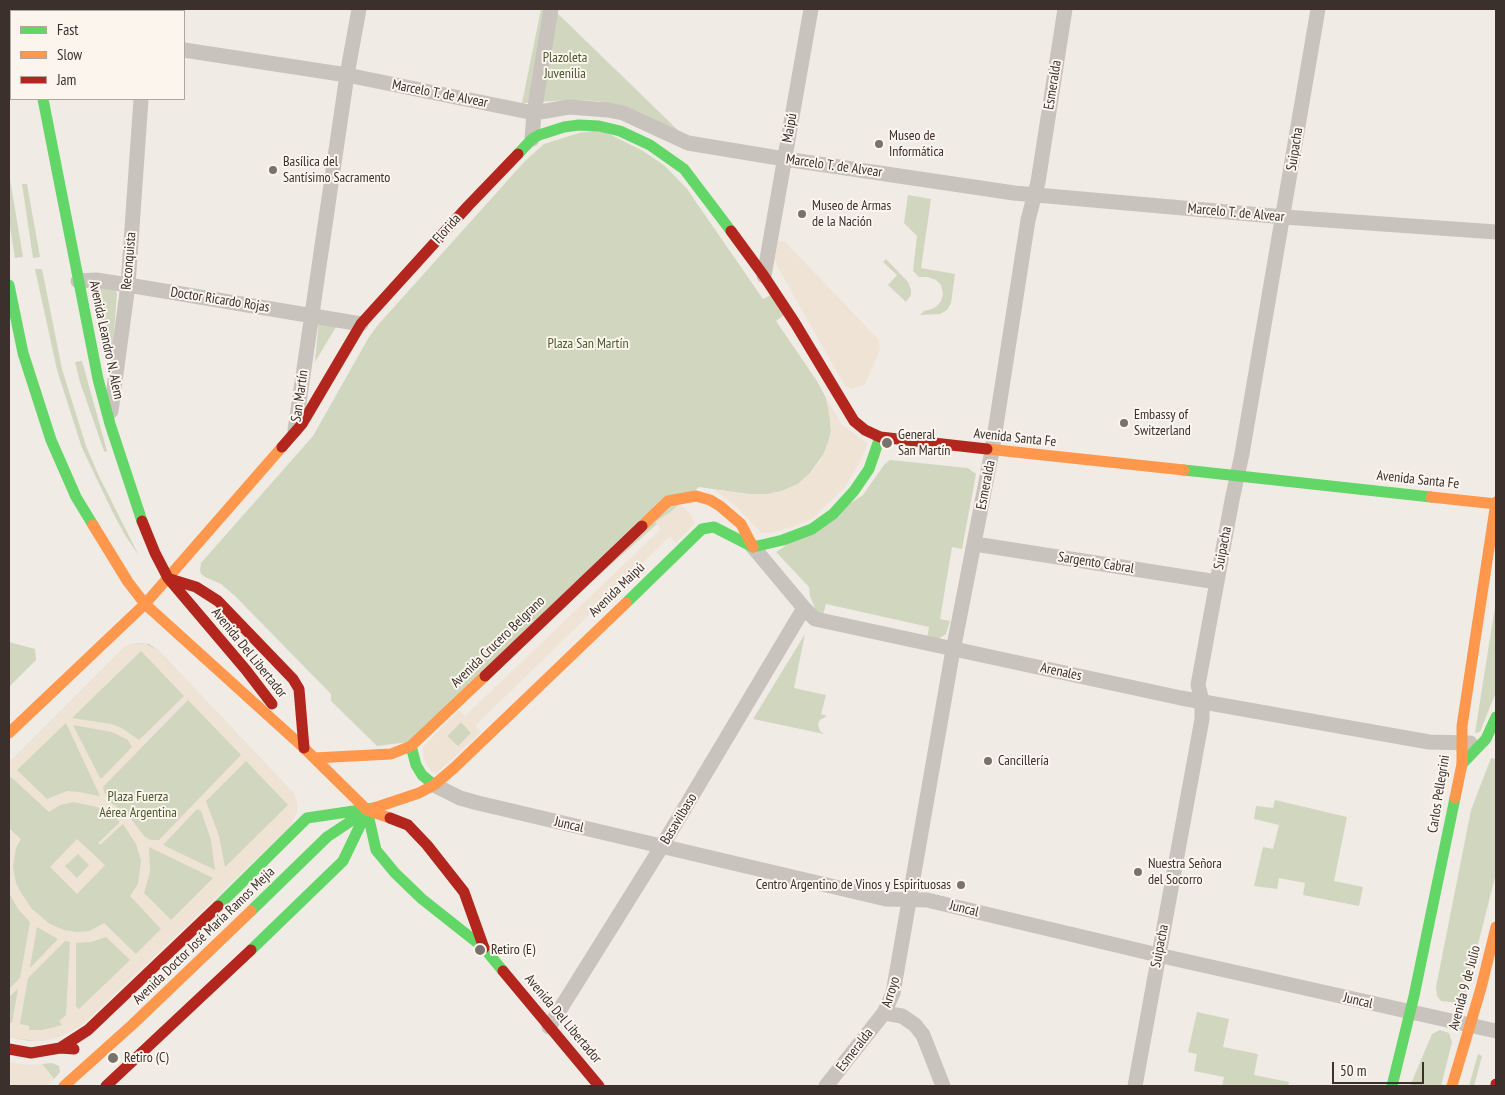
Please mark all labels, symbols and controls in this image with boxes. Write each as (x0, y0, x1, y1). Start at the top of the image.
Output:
legend (10, 10, 185, 100)
text: Fast (57, 20, 78, 39)
text: Slow (57, 45, 82, 64)
park label: Plazoleta Juvenilia (543, 50, 587, 82)
street label: Esmeralda (1041, 59, 1065, 111)
text: Jam (57, 70, 76, 89)
street label: Marcelo T. de Alvear (391, 76, 489, 112)
street label: Maipú (779, 112, 801, 144)
street label: Suipacha (1283, 126, 1307, 172)
place label: Museo de Informática (889, 128, 944, 160)
marker: Museo de Informática (873, 138, 885, 150)
street label: Marcelo T. de Alvear (785, 151, 883, 181)
place label: Basílica del Santísimo Sacramento (283, 154, 390, 186)
marker: Basílica del Santísimo Sacramento (267, 164, 279, 176)
place label: Museo de Armas de la Nación (812, 198, 891, 230)
street label: Marcelo T. de Alvear (1187, 200, 1285, 226)
marker: Museo de Armas de la Nación (796, 208, 808, 220)
street label: Florida (430, 211, 464, 247)
street label: Reconquista (118, 231, 140, 291)
street label: Avenida Leandro N. Alem (85, 279, 127, 401)
street label: Doctor Ricardo Rojas (169, 284, 271, 316)
park label: Plaza San Martín (547, 336, 629, 352)
street label: San Martín (288, 369, 312, 423)
place label: Embassy of Switzerland (1134, 407, 1191, 440)
marker: Embassy of Switzerland (1118, 417, 1130, 429)
street label: Avenida Santa Fe (973, 425, 1057, 451)
place label: General San Martín (898, 427, 950, 460)
marker: General San Martín (880, 436, 894, 450)
street label: Esmeralda (973, 459, 999, 511)
street label: Avenida Santa Fe (1376, 467, 1460, 493)
street label: Suipacha (1211, 525, 1235, 571)
street label: Sargento Cabral (1057, 549, 1135, 577)
street label: Avenida Maipú (586, 559, 648, 621)
street label: Avenida Crucero Belgrano (448, 593, 548, 691)
street label: Avenida Del Libertador (208, 605, 290, 701)
street label: Arenales (1039, 659, 1083, 685)
place label: Cancillería (998, 753, 1049, 769)
street label: Carlos Pellegrini (1425, 754, 1453, 834)
marker: Cancillería (982, 755, 994, 767)
park label: Plaza Fuerza Aérea Argentina (99, 789, 177, 822)
street label: Basavilbaso (657, 790, 701, 848)
street label: Juncal (553, 814, 585, 836)
place label: Nuestra Señora del Socorro (1148, 856, 1222, 889)
street label: Avenida Doctor José María Ramos Mejía (130, 864, 278, 1008)
marker: Nuestra Señora del Socorro (1132, 866, 1144, 878)
place label: Centro Argentino de Vinos y Espirituosas (756, 877, 951, 893)
marker: Centro Argentino de Vinos y Espirituosas (955, 879, 967, 891)
street label: Juncal (948, 897, 980, 921)
street label: Suipacha (1148, 923, 1172, 969)
place label: Retiro (E) (491, 942, 535, 958)
marker: Retiro (E) (473, 943, 487, 957)
street label: Avenida 9 de Julio (1446, 944, 1484, 1032)
street label: Avenida Del Libertador (521, 971, 605, 1067)
street label: Arroyo (878, 974, 904, 1010)
street label: Juncal (1342, 990, 1374, 1012)
street label: Esmeralda (833, 1025, 877, 1075)
place label: Retiro (C) (124, 1050, 169, 1066)
marker: Retiro (C) (106, 1051, 120, 1065)
scale bar (1335, 1052, 1428, 1084)
text: 50 m (1340, 1061, 1366, 1080)

